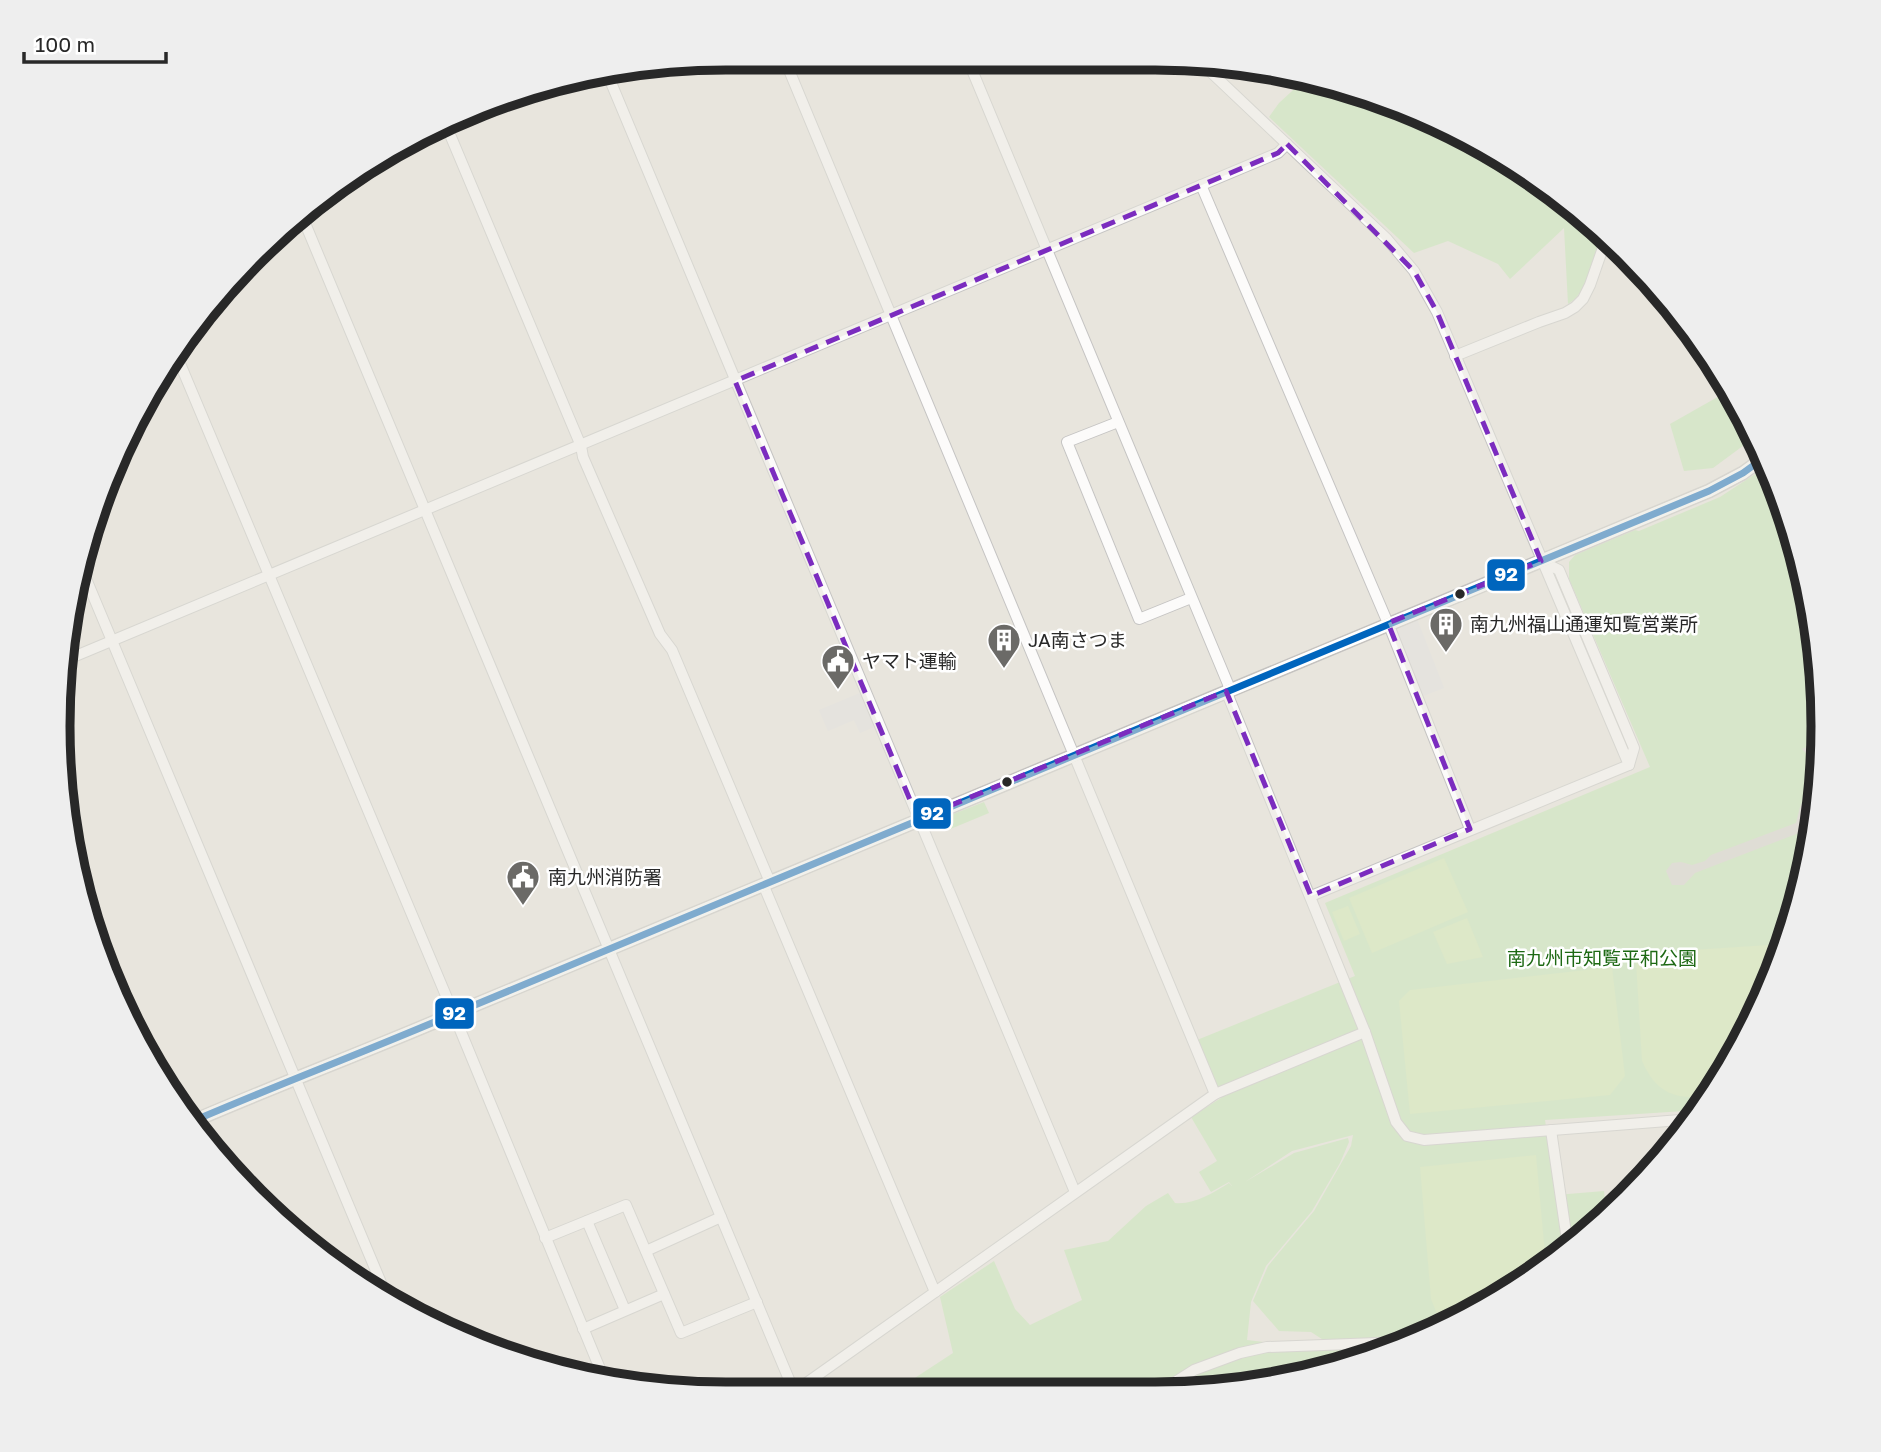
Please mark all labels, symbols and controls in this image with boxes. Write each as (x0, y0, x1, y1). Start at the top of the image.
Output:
scale bar (24, 21, 166, 65)
text: 100 m (35, 31, 95, 57)
line badge: 92 (1486, 558, 1526, 592)
text: 92 (1494, 562, 1518, 585)
unlabelled marker (1453, 587, 1467, 601)
building icon: 南九州福山通運知覧営業所 (1427, 605, 1465, 654)
place label: 南九州福山通運知覧営業所 (1470, 612, 1698, 635)
building icon: JA南さつま (985, 621, 1023, 670)
place label: JA南さつま (1028, 628, 1127, 651)
public building icon: ヤマト運輸 (819, 642, 857, 691)
place label: ヤマト運輸 (862, 649, 957, 672)
unlabelled marker (1000, 775, 1014, 789)
line badge: 92 (912, 797, 952, 830)
text: 92 (920, 801, 944, 824)
public building icon: 南九州消防署 (504, 858, 542, 907)
place label: 南九州消防署 (548, 865, 662, 888)
park label: 南九州市知覧平和公園 (1507, 946, 1697, 969)
line badge: 92 (434, 997, 475, 1030)
text: 92 (442, 1001, 466, 1024)

